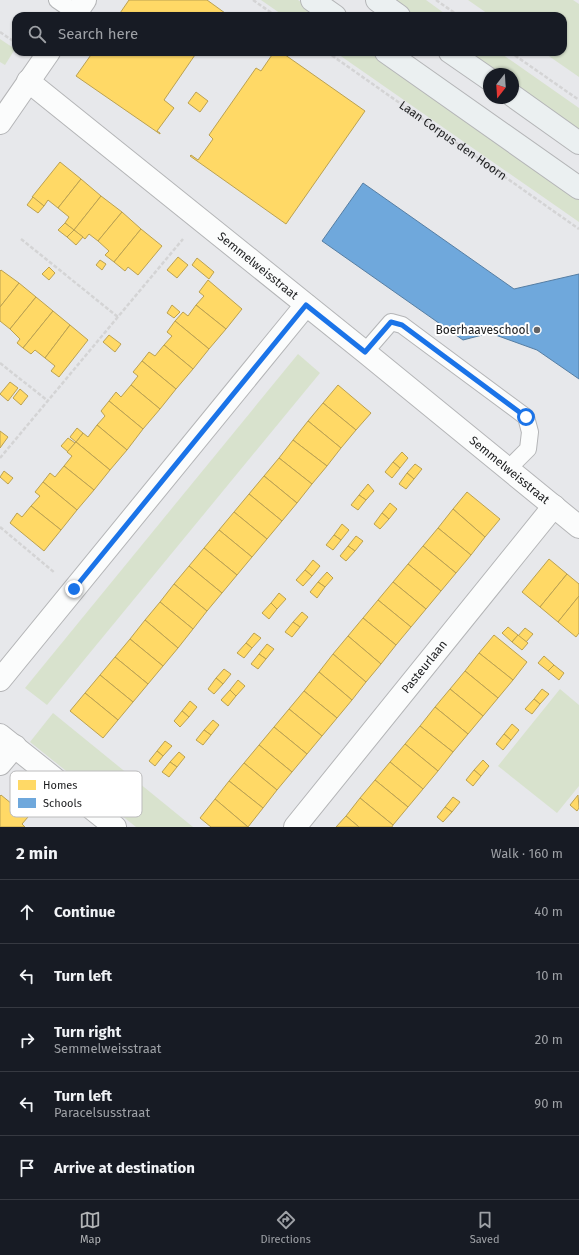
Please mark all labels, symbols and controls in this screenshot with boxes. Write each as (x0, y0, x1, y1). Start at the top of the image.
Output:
search box (12, 12, 567, 56)
icon: search (26, 23, 48, 45)
text: Search here (58, 25, 138, 43)
north arrow (483, 68, 519, 104)
street label: Laan Corpus den Hoorn (397, 98, 509, 183)
street label: Semmelweisstraat (215, 229, 301, 303)
place label: Boerhaaveschool (435, 323, 529, 337)
marker: Boerhaaveschool (532, 325, 542, 335)
route start (517, 408, 535, 426)
street label: Semmelweisstraat (467, 433, 553, 507)
route end (65, 580, 83, 598)
street label: Pasteurlaan (399, 637, 450, 696)
legend (10, 771, 142, 817)
text: Homes (43, 779, 77, 792)
text: Schools (43, 797, 82, 810)
text: 2 min (16, 843, 58, 864)
text: Walk · 160 m (491, 846, 563, 861)
icon: ahead (16, 901, 38, 923)
text: Continue (54, 903, 115, 921)
text: 40 m (534, 904, 563, 919)
icon: left (16, 965, 38, 987)
text: Turn left (54, 967, 112, 985)
text: 10 m (536, 968, 563, 983)
text: Turn right (54, 1023, 121, 1041)
icon: right (16, 1029, 38, 1051)
text: 20 m (535, 1032, 563, 1047)
text: Semmelweisstraat (54, 1041, 161, 1056)
text: Turn left (54, 1087, 112, 1105)
icon: left (16, 1093, 38, 1115)
text: 90 m (534, 1096, 563, 1111)
text: Paracelsusstraat (54, 1105, 150, 1120)
icon: arrive (16, 1157, 38, 1179)
text: Arrive at destination (54, 1159, 195, 1177)
tab: Map (79, 1209, 101, 1246)
tab: Directions (260, 1209, 311, 1246)
tab: Saved (470, 1209, 500, 1246)

